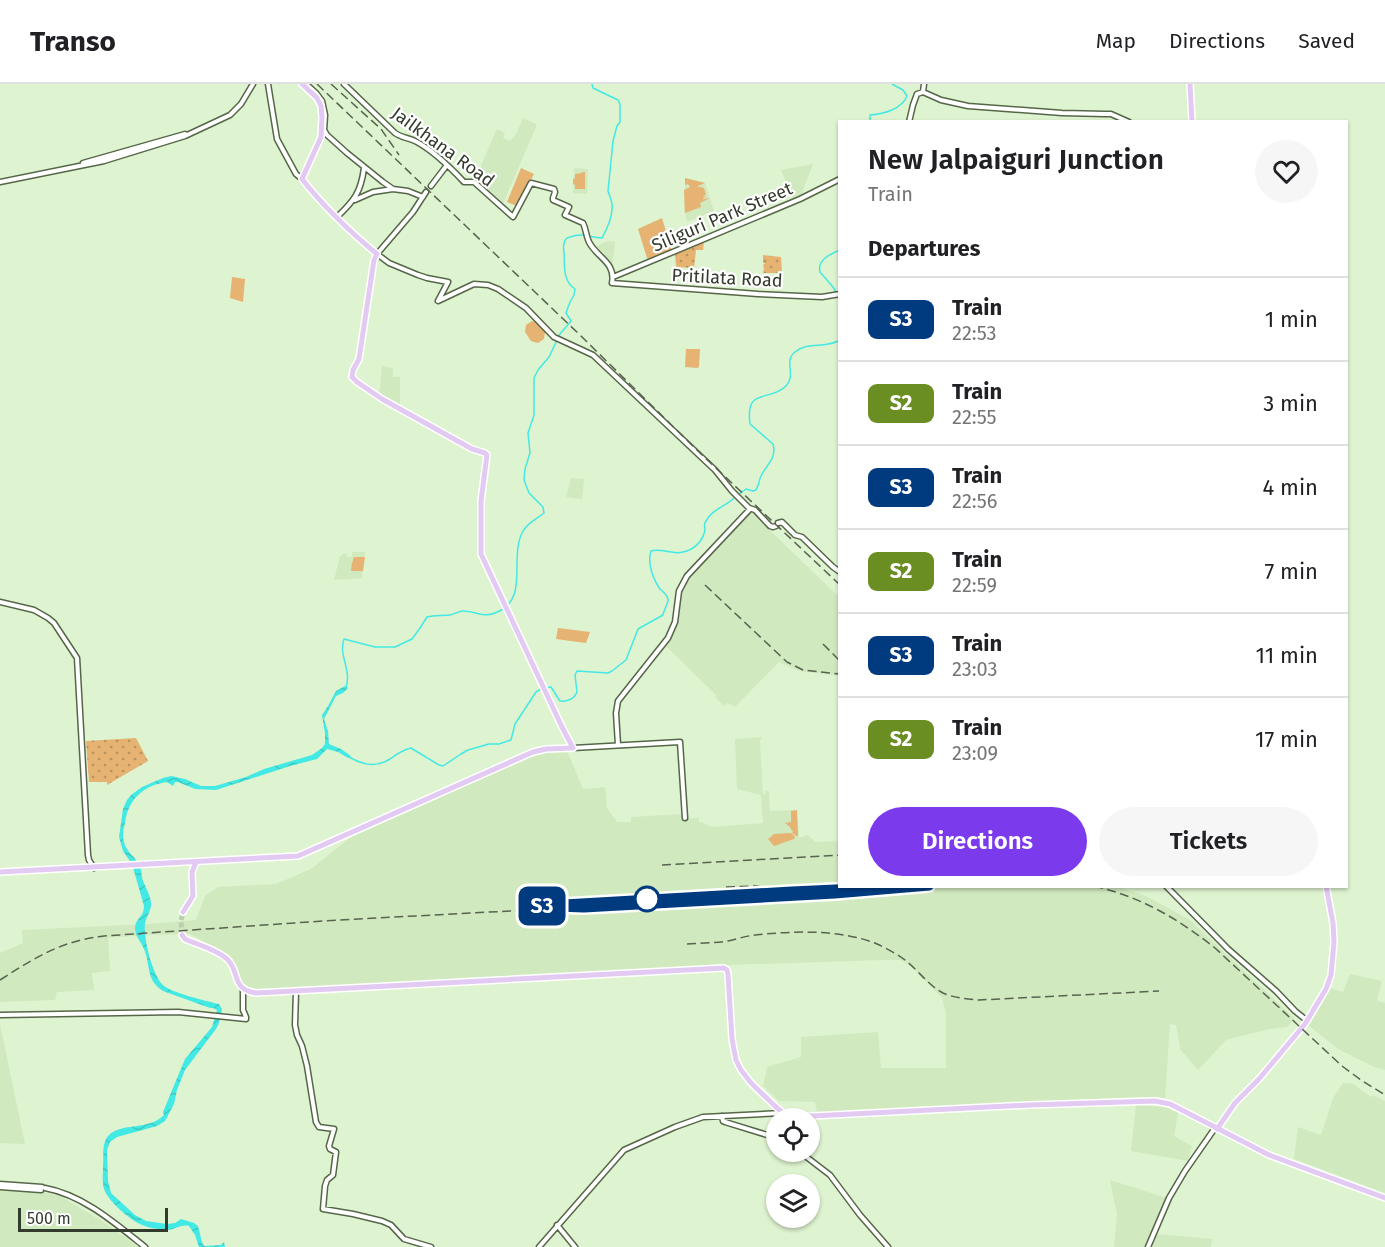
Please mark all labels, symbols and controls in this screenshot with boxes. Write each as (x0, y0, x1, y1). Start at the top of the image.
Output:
text: Transo (30, 25, 116, 58)
text: Map (1096, 28, 1136, 54)
text: Directions (1169, 28, 1265, 54)
text: Saved (1298, 28, 1355, 54)
street label: Jailkhana Road (387, 102, 499, 192)
button: heart (1255, 140, 1318, 203)
text: New Jalpaiguri Junction (868, 143, 1164, 176)
street label: Siliguri Park Street (648, 177, 796, 257)
text: Train (868, 182, 913, 206)
text: Departures (868, 235, 980, 262)
street label: Pritilata Road (671, 264, 783, 292)
text: Train (952, 294, 1002, 321)
text: S3 (890, 306, 912, 332)
text: 1 min (1265, 306, 1318, 333)
text: 22:53 (952, 321, 997, 345)
text: Train (952, 378, 1002, 405)
text: S2 (890, 390, 912, 416)
text: 3 min (1263, 390, 1318, 417)
text: 22:55 (952, 405, 997, 429)
text: Train (952, 462, 1002, 489)
text: S3 (890, 474, 912, 500)
text: 4 min (1263, 474, 1318, 501)
text: 22:56 (952, 489, 997, 513)
text: Train (952, 546, 1002, 573)
text: S2 (890, 558, 912, 584)
text: 7 min (1264, 558, 1318, 585)
text: 22:59 (952, 573, 997, 597)
text: Train (952, 630, 1002, 657)
text: S3 (890, 642, 912, 668)
text: 11 min (1255, 642, 1318, 669)
text: 23:03 (952, 657, 998, 681)
text: Train (952, 714, 1002, 741)
text: S2 (890, 726, 912, 752)
text: 17 min (1255, 726, 1318, 753)
text: 23:09 (952, 741, 998, 765)
button: Directions (868, 807, 1087, 876)
button: Tickets (1099, 807, 1318, 876)
line badge: S3 (515, 886, 569, 926)
unlabelled marker (634, 886, 660, 912)
text: S3 (531, 893, 553, 919)
map controls (766, 1108, 820, 1228)
button: locate (766, 1108, 820, 1162)
button: layers (766, 1174, 820, 1228)
scale bar (18, 1205, 168, 1232)
text: 500 m (27, 1209, 71, 1228)

